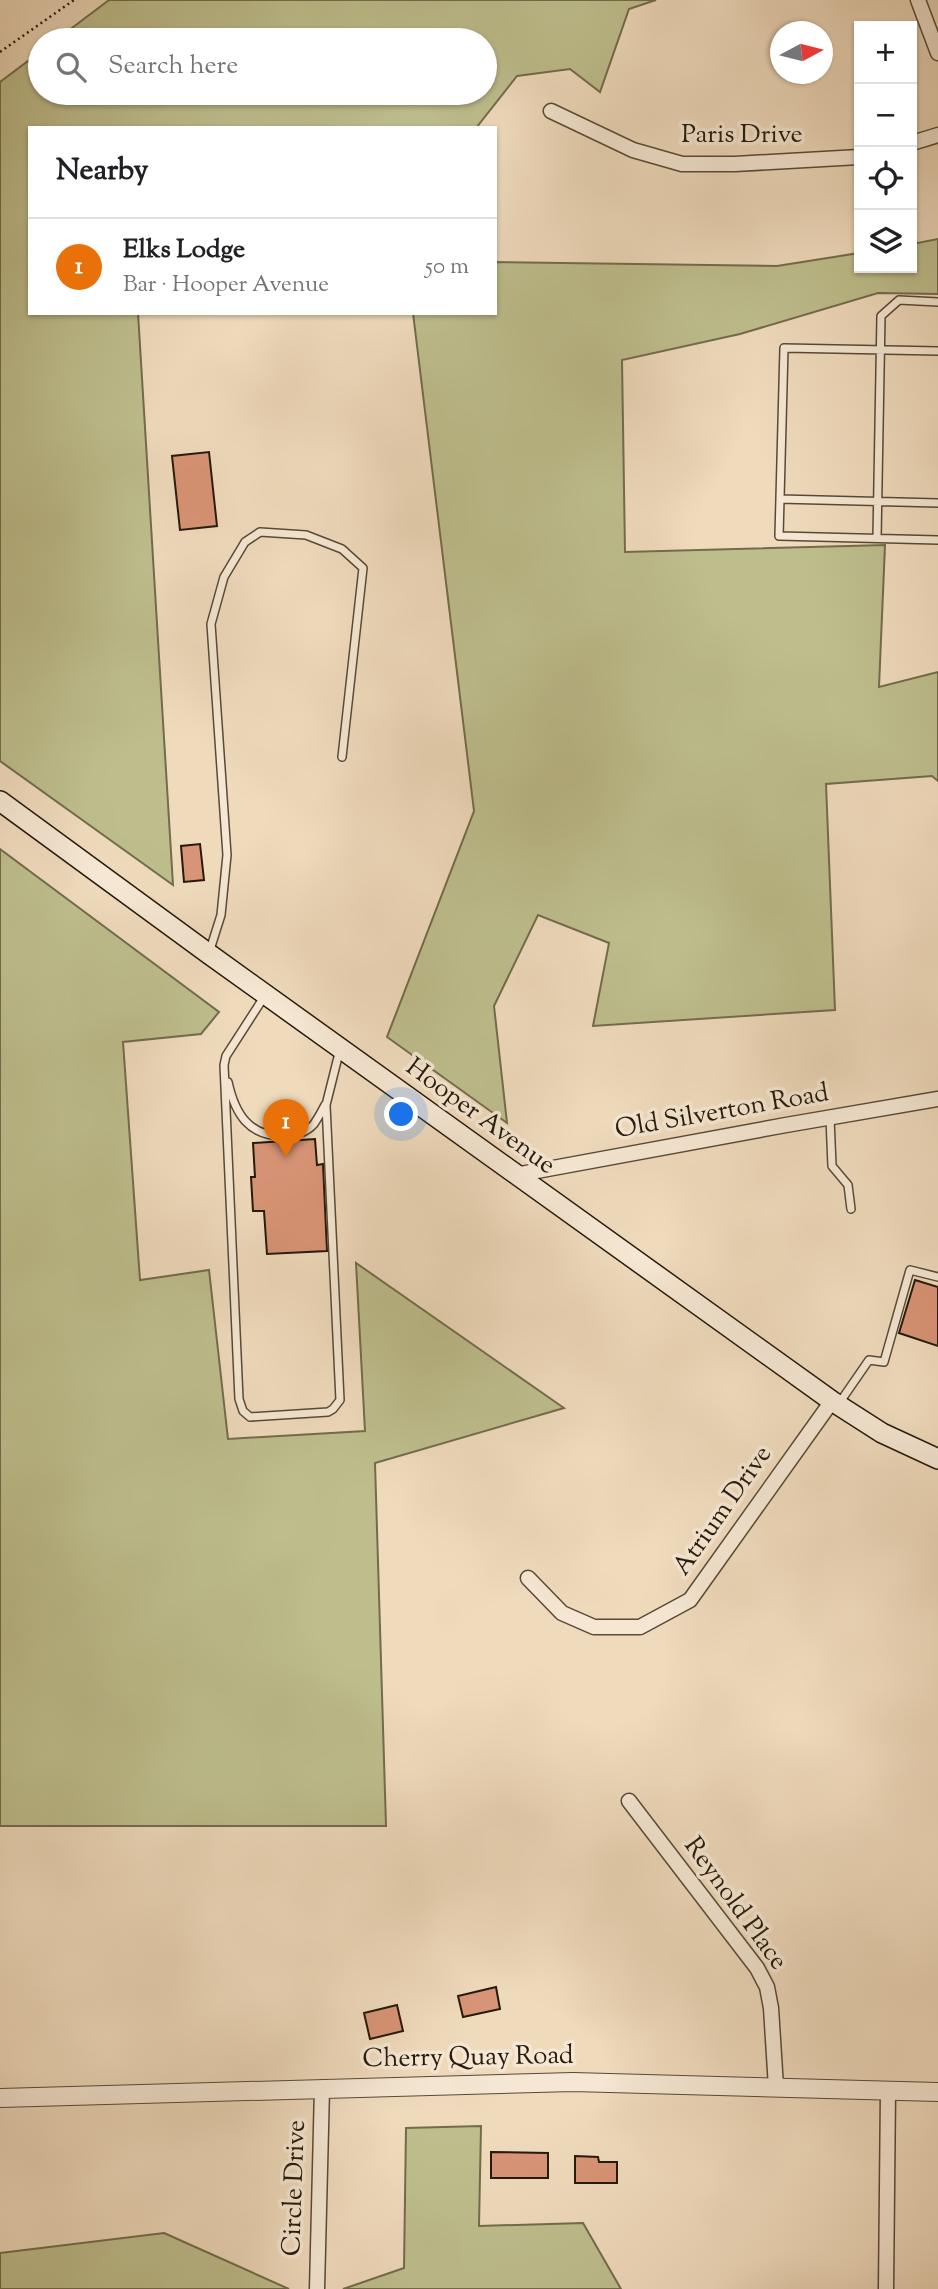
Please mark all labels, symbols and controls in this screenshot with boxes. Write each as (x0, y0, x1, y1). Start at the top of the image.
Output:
north arrow (770, 21, 833, 84)
map controls (854, 21, 917, 273)
button: + (854, 21, 917, 84)
search box (28, 28, 497, 105)
icon: search (52, 48, 90, 86)
text: Search here (108, 48, 238, 85)
button: − (854, 84, 917, 147)
street label: Paris Drive (681, 117, 803, 154)
button: locate (854, 147, 917, 210)
text: Nearby (56, 150, 148, 193)
button: layers (854, 210, 917, 273)
text: Elks Lodge (123, 232, 245, 269)
text: 1 (75, 251, 83, 284)
text: 50 m (425, 251, 469, 284)
text: Bar · Hooper Avenue (123, 269, 329, 302)
street label: Hooper Avenue (397, 1050, 563, 1184)
street label: Old Silverton Road (612, 1075, 832, 1149)
your location (384, 1097, 418, 1131)
pin: 1 (263, 1099, 309, 1157)
street label: Atrium Drive (664, 1438, 782, 1584)
street label: Reynold Place (674, 1830, 796, 1978)
street label: Cherry Quay Road (362, 2038, 574, 2078)
street label: Circle Drive (274, 2119, 316, 2257)

